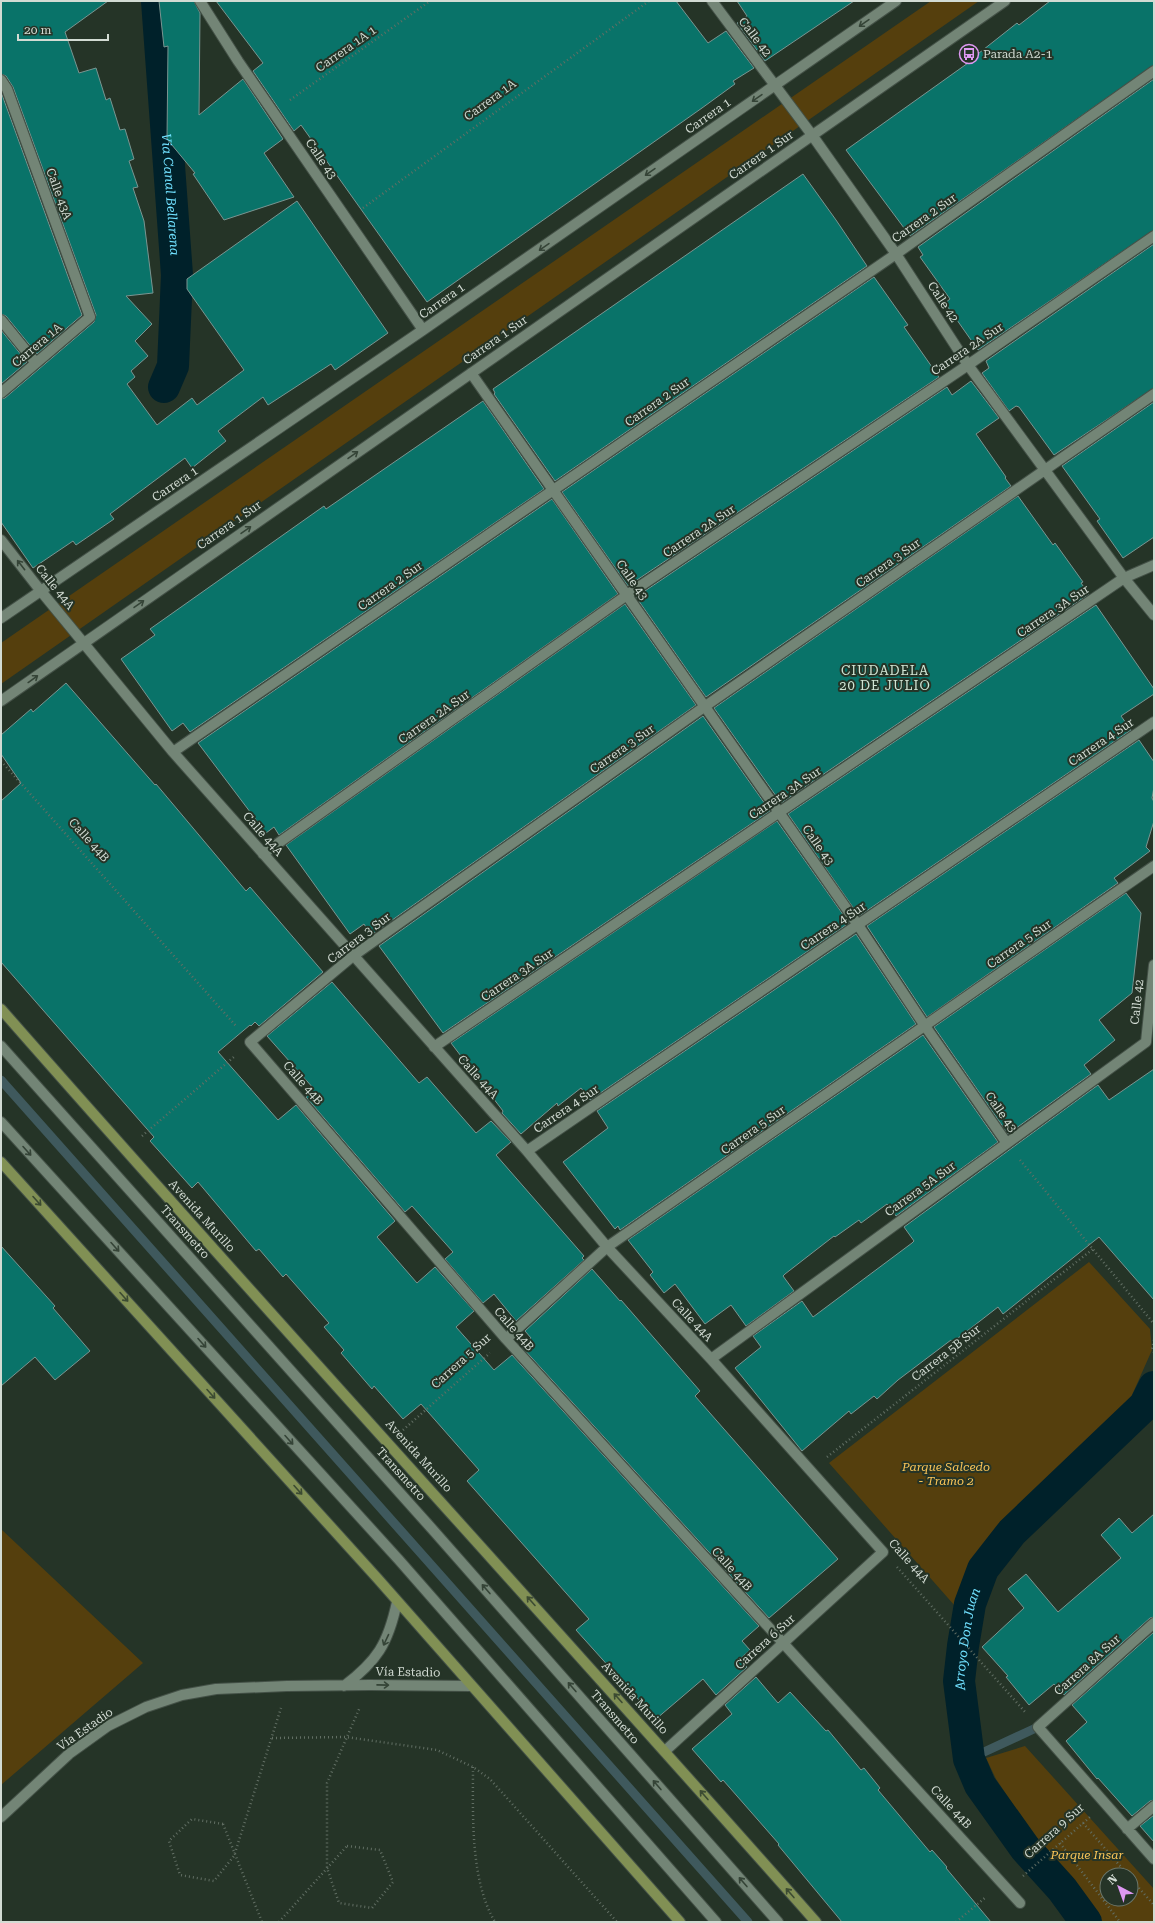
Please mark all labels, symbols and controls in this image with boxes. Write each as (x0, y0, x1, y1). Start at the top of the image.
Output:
street label: Calle 42 (736, 15, 774, 60)
scale bar (18, 16, 108, 42)
one-way arrow (858, 19, 869, 27)
text: 20 m (24, 23, 51, 37)
street label: Carrera 1A 1 (313, 23, 379, 75)
bus stop icon: Parada A2-1 (958, 43, 980, 65)
place label: Parada A2-1 (983, 47, 1053, 61)
street label: Carrera 1A (461, 76, 519, 124)
one-way arrow (752, 94, 763, 102)
street label: Carrera 1 (682, 95, 734, 137)
street label: Carrera 1 Sur (726, 128, 796, 182)
water label: Via Canal Bellarena (159, 133, 183, 256)
street label: Calle 43 (302, 136, 340, 182)
street label: Calle 43A (43, 166, 75, 222)
one-way arrow (645, 168, 656, 176)
street label: Carrera 2 Sur (889, 191, 959, 245)
one-way arrow (538, 243, 549, 251)
street label: Calle 42 (925, 279, 961, 325)
street label: Carrera 1 (416, 280, 468, 322)
street label: Carrera 1 Sur (460, 313, 530, 367)
street label: Carrera 1A (9, 320, 65, 370)
street label: Carrera 2A Sur (928, 320, 1006, 378)
street label: Carrera 2 Sur (622, 375, 692, 429)
one-way arrow (347, 451, 358, 459)
street label: Carrera 1 (149, 463, 201, 504)
street label: Carrera 1 Sur (194, 498, 264, 552)
street label: Carrera 2A Sur (660, 502, 738, 560)
one-way arrow (240, 526, 251, 534)
street label: Carrera 3 Sur (853, 536, 923, 590)
street label: Calle 43 (613, 557, 651, 603)
street label: Carrera 2 Sur (355, 559, 425, 613)
one-way arrow (16, 560, 25, 571)
street label: Calle 44A (33, 562, 78, 613)
street label: Carrera 3A Sur (1014, 582, 1092, 640)
one-way arrow (133, 600, 144, 608)
district label: CIUDADELA 20 DE JULIO (839, 663, 931, 693)
one-way arrow (27, 675, 38, 683)
street label: Carrera 2A Sur (396, 687, 472, 747)
street label: Carrera 4 Sur (1066, 715, 1136, 769)
street label: Carrera 3 Sur (587, 722, 657, 776)
street label: Carrera 3A Sur (746, 764, 824, 822)
street label: Calle 44A (240, 809, 286, 859)
street label: Calle 44B (66, 815, 112, 865)
street label: Calle 43 (799, 822, 837, 868)
street label: Carrera 4 Sur (798, 899, 868, 953)
street label: Carrera 3 Sur (325, 910, 393, 966)
street label: Carrera 5 Sur (984, 917, 1054, 971)
street label: Carrera 3A Sur (478, 946, 556, 1004)
street label: Calle 42 (1128, 978, 1146, 1025)
street label: Calle 44A (455, 1052, 502, 1102)
street label: Calle 44B (280, 1058, 326, 1108)
street label: Carrera 4 Sur (531, 1082, 601, 1136)
street label: Calle 43 (982, 1089, 1020, 1135)
street label: Carrera 5 Sur (718, 1103, 788, 1157)
one-way arrow (23, 1146, 32, 1156)
street label: Carrera 5A Sur (882, 1159, 958, 1219)
street label: Avenida Murillo (166, 1177, 238, 1255)
one-way arrow (32, 1196, 41, 1206)
street label: Transmetro (157, 1202, 213, 1262)
one-way arrow (110, 1242, 119, 1252)
one-way arrow (119, 1292, 128, 1303)
street label: Calle 44A (668, 1295, 716, 1345)
street label: Calle 44B (491, 1304, 537, 1354)
street label: Carrera 5B Sur (909, 1322, 983, 1384)
street label: Carrera 5 Sur (428, 1331, 494, 1391)
one-way arrow (197, 1338, 206, 1348)
one-way arrow (206, 1389, 215, 1399)
street label: Avenida Murillo (383, 1417, 455, 1495)
one-way arrow (285, 1435, 294, 1445)
street label: Transmetro (373, 1444, 429, 1504)
park label: Parque Salcedo - Tramo 2 (901, 1460, 990, 1488)
one-way arrow (293, 1485, 302, 1495)
street label: Calle 44A (886, 1536, 933, 1586)
street label: Calle 44B (709, 1544, 755, 1594)
one-way arrow (481, 1584, 490, 1595)
water label: Arroyo Don Juan (951, 1585, 983, 1692)
one-way arrow (526, 1596, 536, 1606)
street label: Carrera 6 Sur (732, 1612, 798, 1672)
street label: Carrera 8A Sur (1051, 1632, 1123, 1698)
one-way arrow (382, 1633, 389, 1645)
street label: Avenida Murillo (599, 1659, 671, 1737)
street label: Vía Estadio (375, 1664, 441, 1680)
one-way arrow (376, 1681, 389, 1689)
one-way arrow (567, 1682, 576, 1692)
street label: Transmetro (588, 1687, 642, 1747)
one-way arrow (613, 1693, 622, 1703)
street label: Vía Estadio (54, 1705, 116, 1753)
one-way arrow (653, 1779, 662, 1790)
street label: Calle 44B (928, 1783, 974, 1831)
one-way arrow (700, 1790, 709, 1800)
street label: Carrera 9 Sur (1021, 1801, 1087, 1861)
park label: Parque Insar (1050, 1848, 1123, 1862)
north arrow (1099, 1867, 1139, 1907)
text: N (1105, 1872, 1121, 1888)
one-way arrow (739, 1877, 748, 1887)
one-way arrow (786, 1888, 795, 1898)

